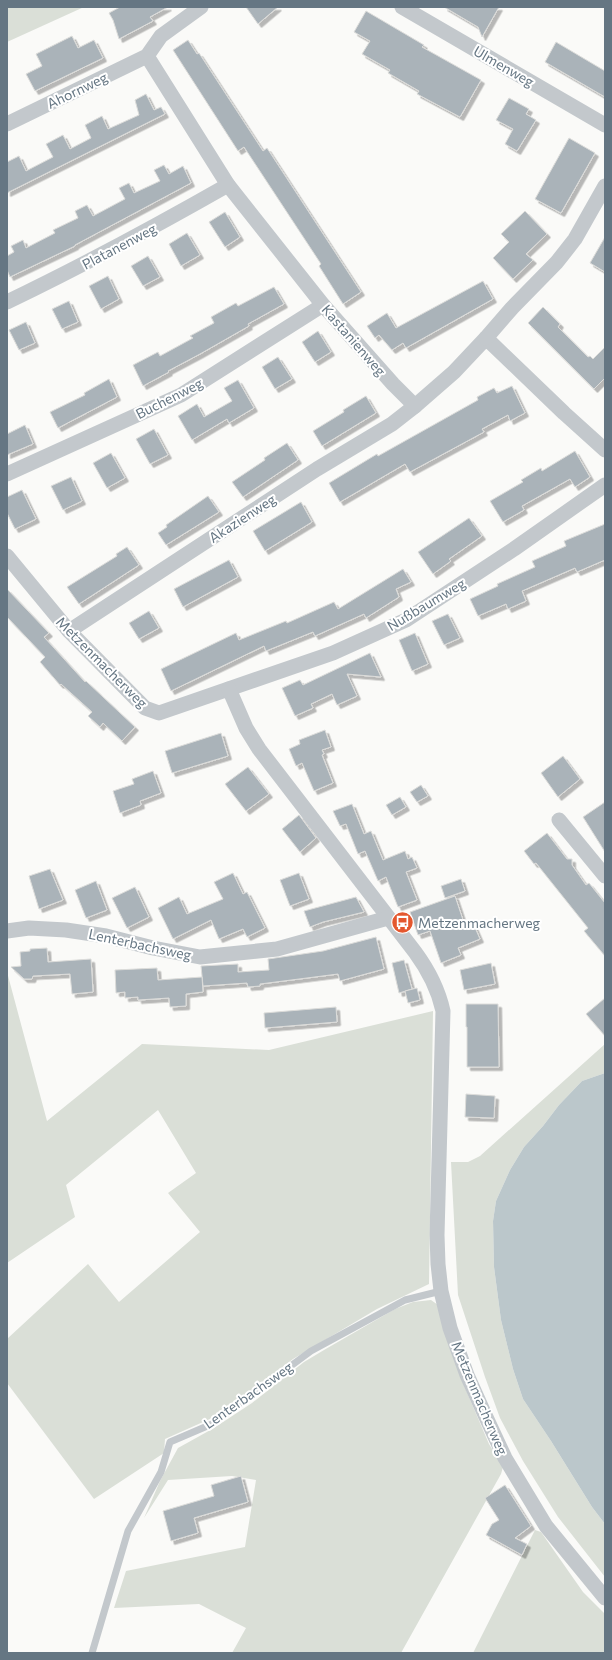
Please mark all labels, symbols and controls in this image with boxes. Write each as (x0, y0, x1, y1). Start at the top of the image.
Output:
street label: Ulmenweg (471, 42, 538, 90)
street label: Ahornweg (44, 68, 111, 112)
street label: Platanenweg (79, 219, 160, 273)
street label: Kastanienweg (318, 301, 390, 379)
street label: Buchenweg (133, 374, 206, 422)
street label: Akazienweg (205, 490, 279, 546)
street label: Nußbaumweg (384, 574, 469, 634)
street label: Metzenmacherweg (53, 613, 151, 711)
bus stop icon: Metzenmacherweg (389, 909, 415, 935)
place label: Metzenmacherweg (418, 914, 541, 931)
street label: Lenterbachsweg (87, 925, 193, 963)
street label: Metzenmacherweg (448, 1338, 512, 1458)
street label: Lenterbachsweg (200, 1358, 296, 1432)

